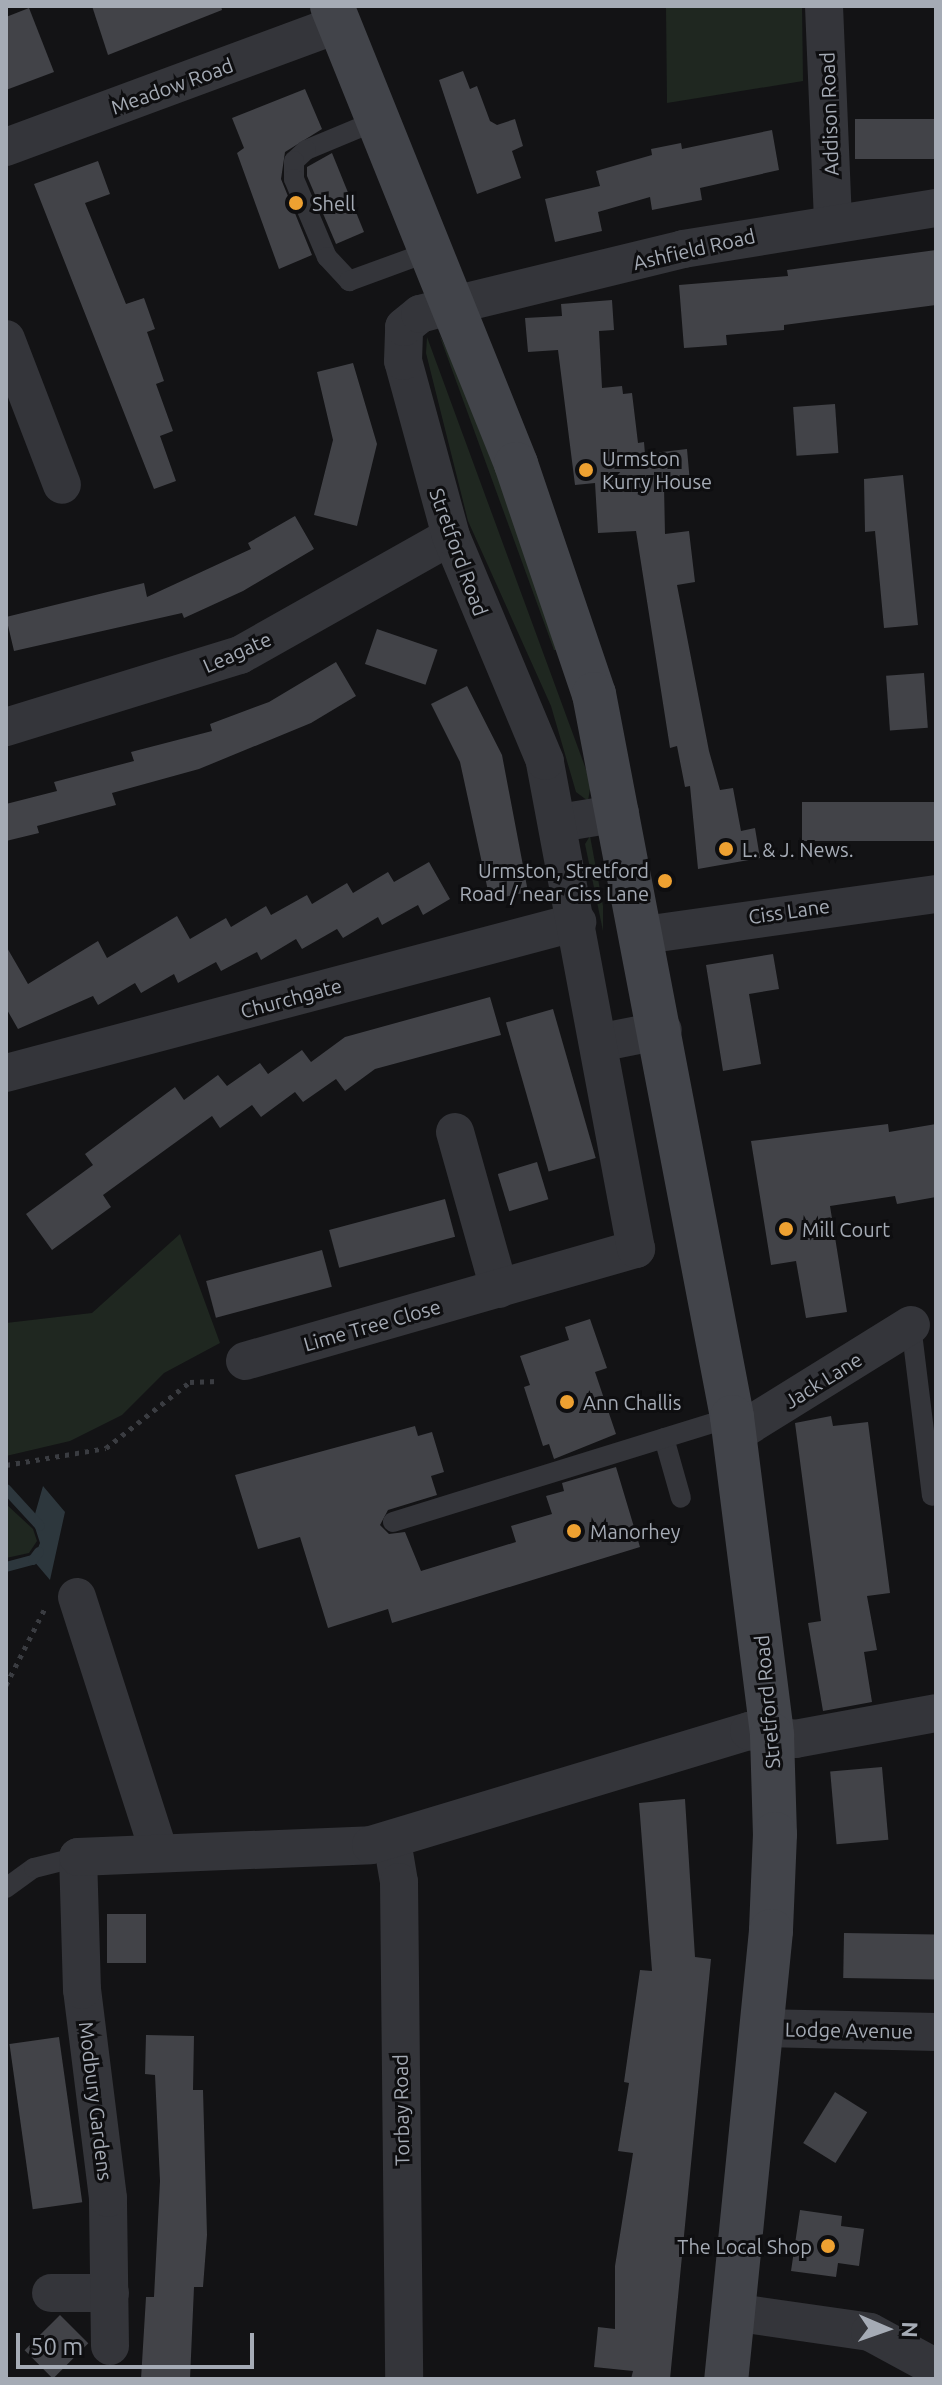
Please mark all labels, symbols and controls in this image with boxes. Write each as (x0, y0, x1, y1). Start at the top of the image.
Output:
street label: Addison Road (815, 52, 843, 176)
street label: Meadow Road (108, 53, 236, 119)
place label: Shell (312, 191, 355, 215)
marker: Shell (287, 194, 305, 212)
street label: Ashfield Road (631, 223, 757, 275)
place label: Urmston Kurry House (602, 446, 712, 493)
marker: Urmston Kurry House (577, 461, 595, 479)
street label: Stretford Road (425, 485, 493, 619)
street label: Leagate (199, 626, 275, 678)
place label: L. & J. News. (742, 837, 854, 861)
marker: L. & J. News. (717, 840, 735, 858)
place label: Urmston, Stretford Road / near Ciss Lane (459, 858, 649, 905)
marker: Urmston, Stretford Road / near Ciss Lane (656, 872, 674, 890)
street label: Ciss Lane (747, 893, 831, 929)
street label: Churchgate (238, 973, 344, 1023)
place label: Mill Court (802, 1217, 890, 1241)
marker: Mill Court (777, 1220, 795, 1238)
street label: Lime Tree Close (301, 1294, 443, 1356)
street label: Jack Lane (780, 1347, 866, 1413)
place label: Ann Challis (583, 1390, 681, 1414)
marker: Ann Challis (558, 1393, 576, 1411)
place label: Manorhey (590, 1519, 680, 1543)
marker: Manorhey (565, 1522, 583, 1540)
street label: Stretford Road (749, 1634, 785, 1770)
street label: Lodge Avenue (785, 2017, 913, 2043)
street label: Modbury Gardens (74, 2020, 118, 2182)
street label: Torbay Road (388, 2054, 414, 2166)
place label: The Local Shop (677, 2234, 812, 2258)
marker: The Local Shop (819, 2237, 837, 2255)
north arrow (846, 2289, 926, 2369)
scale bar (20, 2317, 258, 2367)
text: N (898, 2321, 923, 2338)
text: 50 m (30, 2333, 83, 2360)

